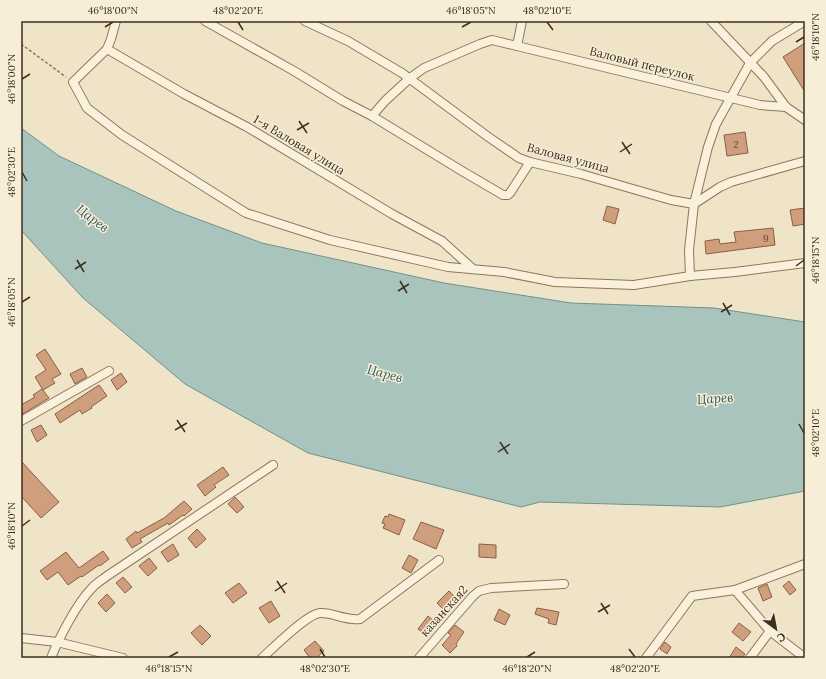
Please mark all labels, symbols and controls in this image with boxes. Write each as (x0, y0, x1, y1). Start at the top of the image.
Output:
text: 46°18'00"N (88, 4, 138, 17)
text: 48°02'20"E (213, 4, 263, 17)
text: 46°18'05"N (446, 4, 496, 17)
text: 48°02'10"E (523, 4, 571, 17)
text: 46°18'10"N (809, 13, 822, 61)
street label: Валовый переулок (588, 43, 697, 84)
text: 46°18'00"N (5, 54, 18, 104)
street label: 1-я Валовая улица (251, 111, 348, 178)
house number: 2 (733, 138, 739, 151)
street label: Валовая улица (525, 139, 611, 176)
text: 48°02'30"E (5, 147, 18, 197)
water label: Царев (73, 201, 112, 236)
house number: 9 (763, 232, 769, 245)
text: 46°18'15"N (809, 236, 822, 283)
text: 46°18'05"N (5, 277, 18, 327)
water label: Царев (365, 361, 405, 386)
water label: Царев (696, 389, 734, 408)
text: 48°02'10"E (809, 409, 822, 457)
text: 46°18'10"N (5, 502, 18, 550)
street label: казанская2 (417, 582, 471, 639)
north arrow (756, 609, 796, 649)
text: С (774, 630, 788, 646)
text: 46°18'15"N (146, 662, 193, 675)
text: 48°02'30"E (300, 662, 350, 675)
text: 46°18'20"N (502, 662, 552, 675)
text: 48°02'20"E (610, 662, 660, 675)

